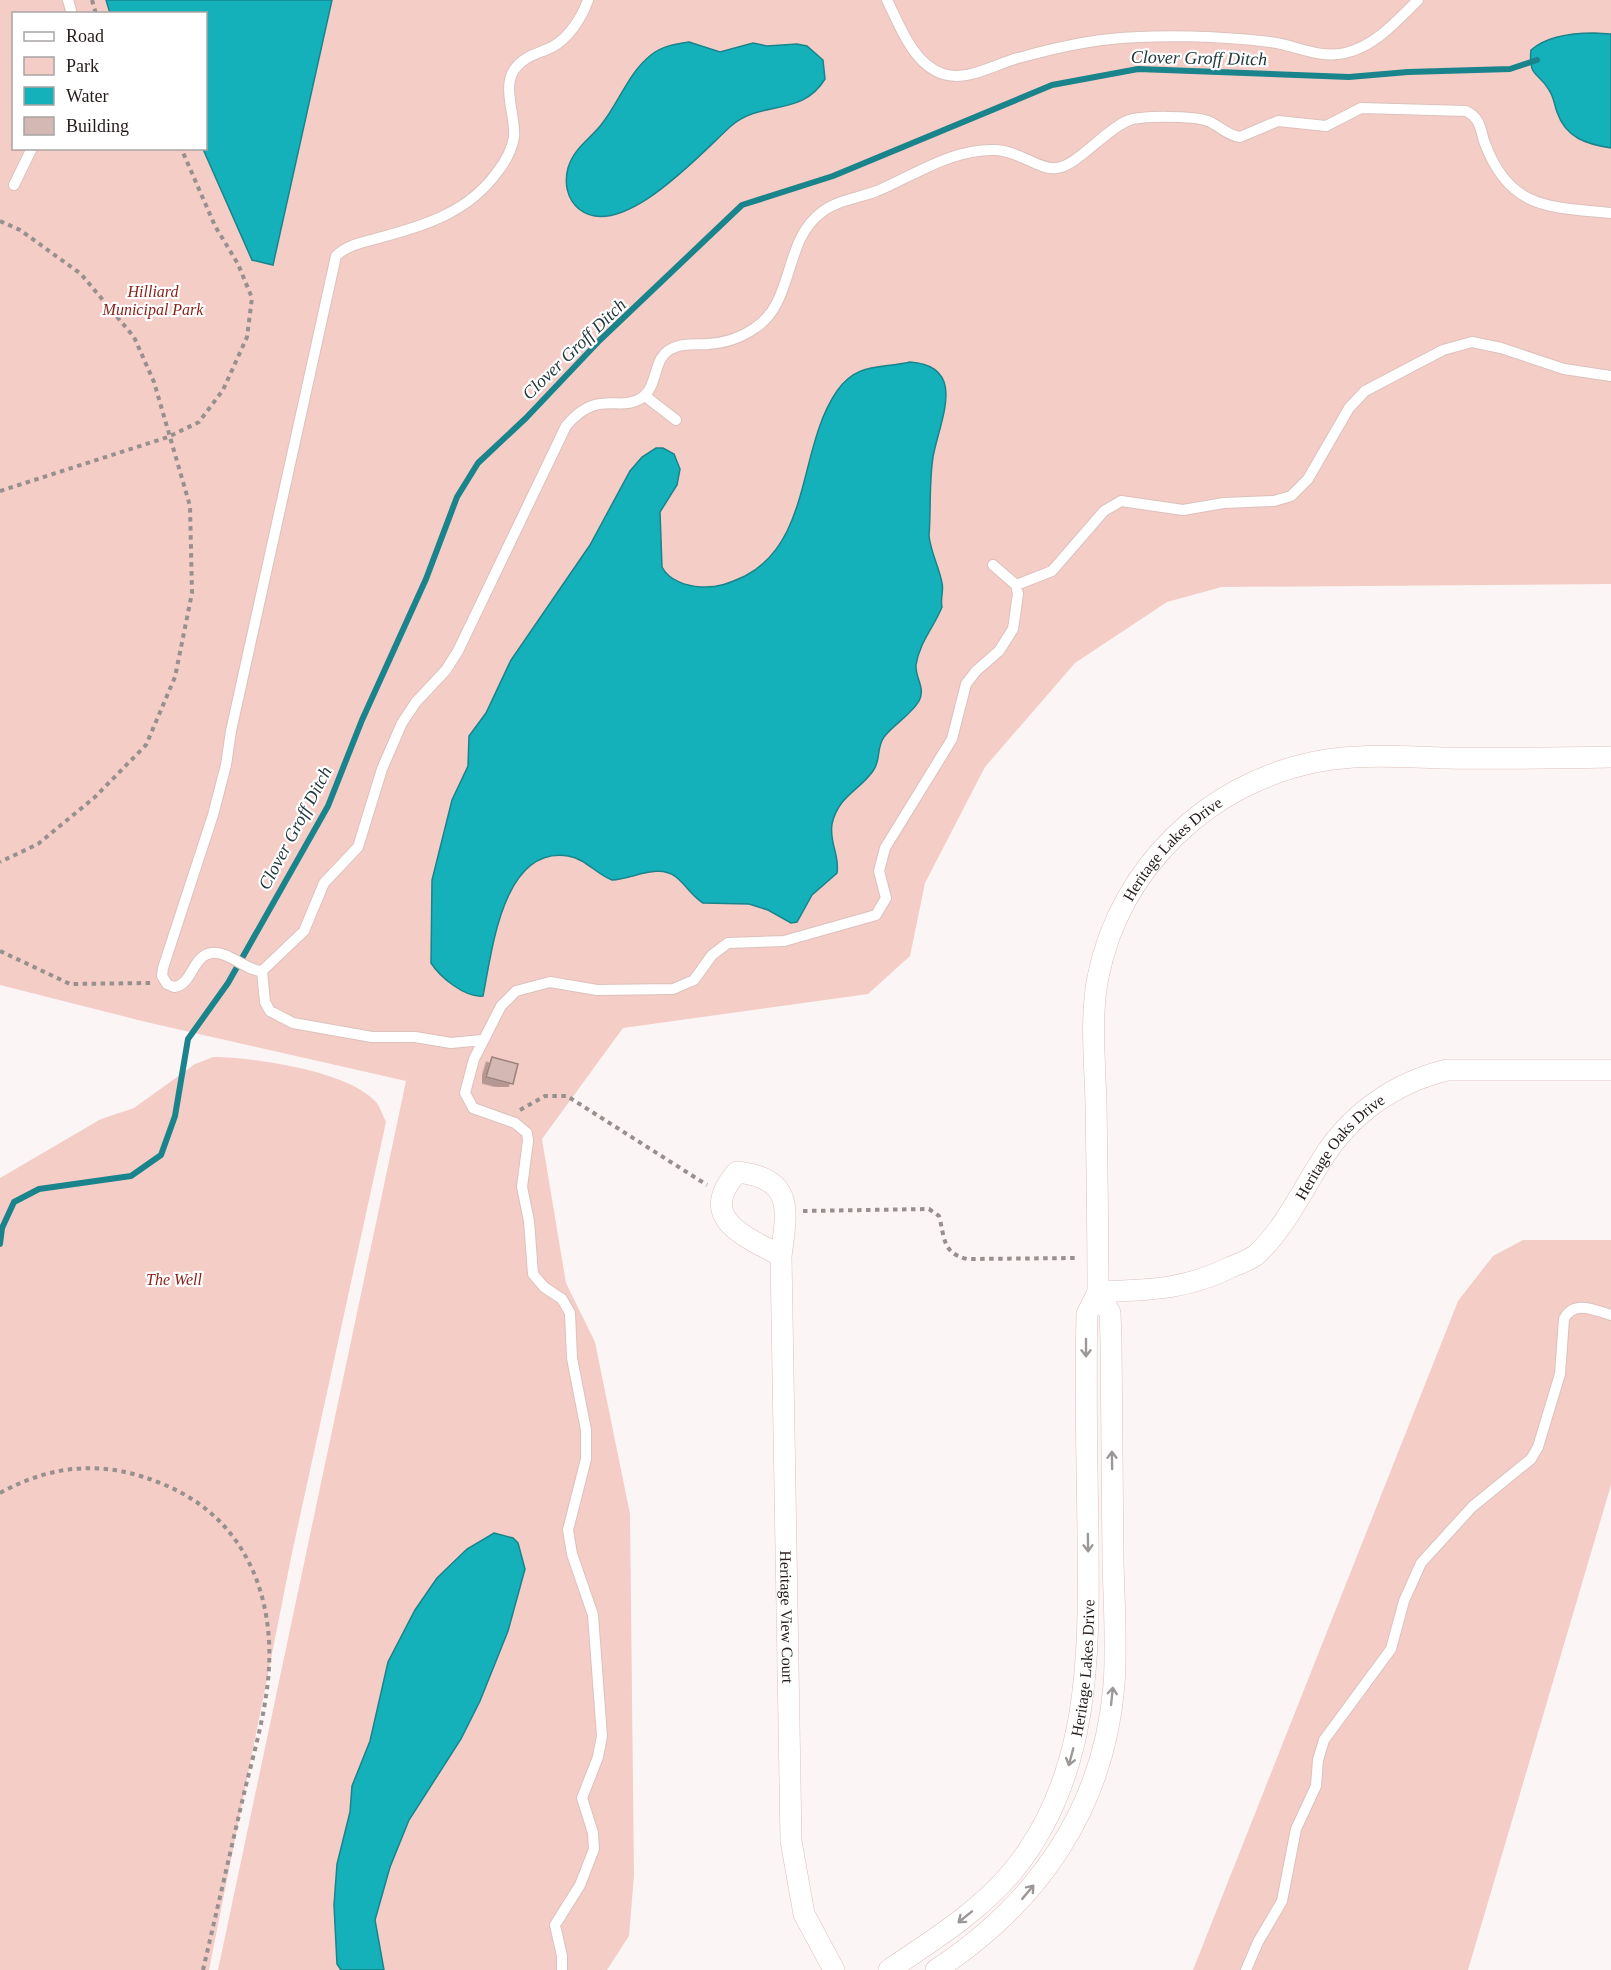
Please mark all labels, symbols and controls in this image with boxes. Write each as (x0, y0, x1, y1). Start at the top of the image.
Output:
legend (12, 12, 207, 150)
text: Road (66, 26, 104, 46)
water label: Clover Groff Ditch (1131, 47, 1267, 69)
text: Park (66, 56, 99, 76)
text: Water (66, 86, 109, 106)
text: Building (66, 116, 129, 136)
park label: Hilliard Municipal Park (102, 283, 204, 319)
water label: Clover Groff Ditch (518, 294, 630, 404)
water label: Clover Groff Ditch (254, 763, 336, 893)
street label: Heritage Lakes Drive (1120, 794, 1225, 904)
street label: Heritage Oaks Drive (1292, 1091, 1388, 1203)
park label: The Well (146, 1271, 202, 1288)
one-way arrow (1080, 1337, 1092, 1357)
one-way arrow (1107, 1450, 1118, 1470)
one-way arrow (1082, 1532, 1094, 1552)
street label: Heritage View Court (777, 1550, 796, 1684)
street label: Heritage Lakes Drive (1068, 1599, 1097, 1738)
one-way arrow (1107, 1687, 1118, 1707)
one-way arrow (1065, 1747, 1076, 1766)
one-way arrow (1022, 1884, 1035, 1900)
one-way arrow (957, 1910, 973, 1923)

